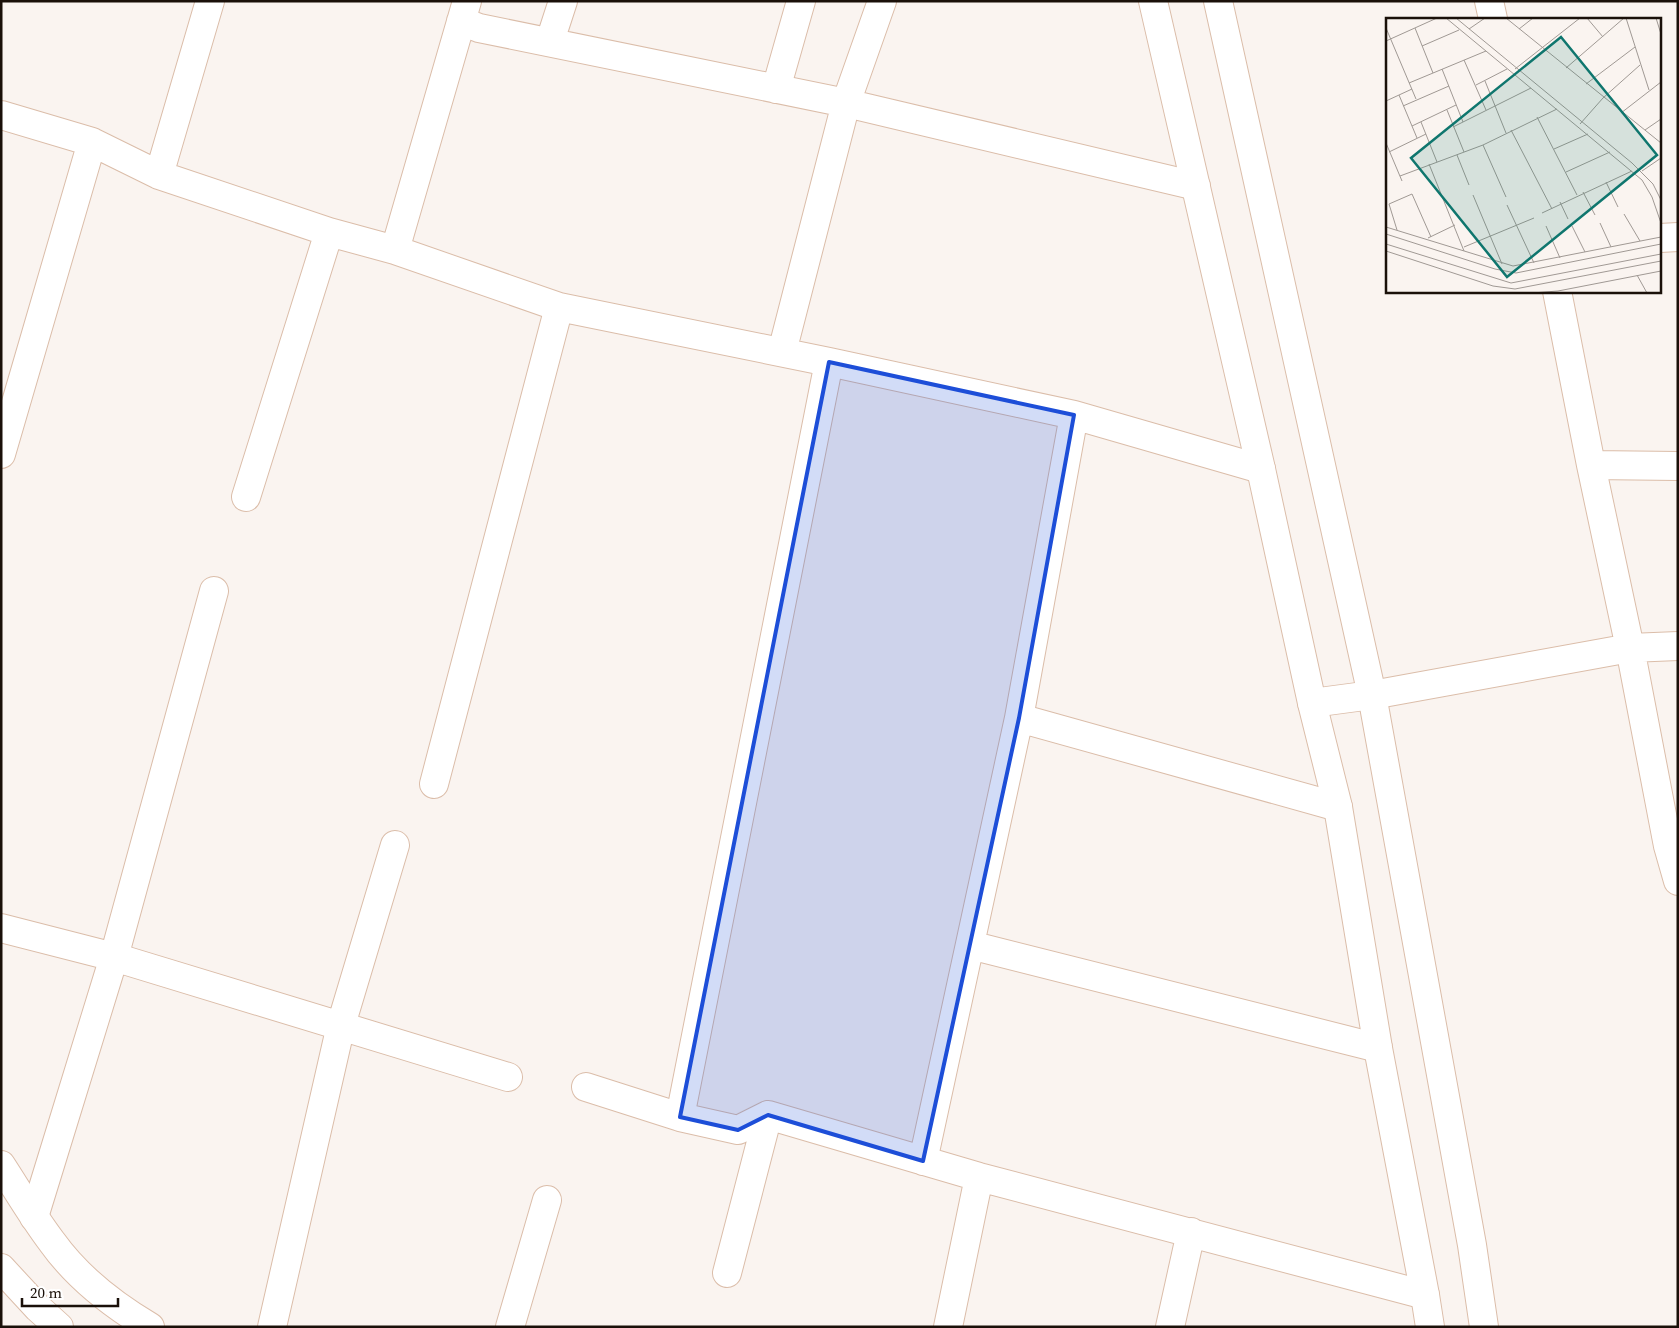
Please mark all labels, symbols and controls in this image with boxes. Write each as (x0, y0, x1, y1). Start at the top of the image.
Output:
inset map (1386, 18, 1662, 292)
scale bar (22, 1276, 119, 1308)
text: 20 m (30, 1282, 62, 1303)

